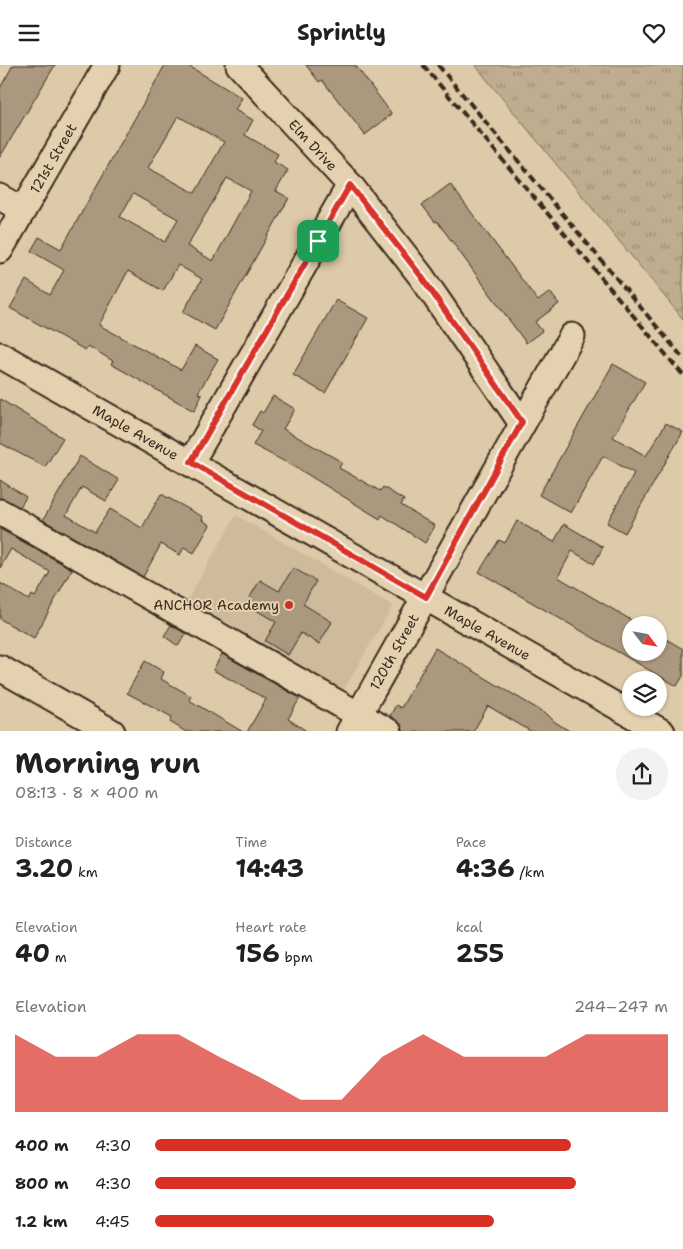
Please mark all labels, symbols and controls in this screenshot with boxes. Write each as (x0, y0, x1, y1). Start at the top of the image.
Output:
text: Sprintly (297, 18, 386, 47)
icon: menu (15, 19, 43, 47)
icon: heart (640, 19, 668, 47)
street label: Elm Drive (285, 115, 341, 175)
street label: 121st Street (26, 120, 80, 197)
pin (297, 220, 339, 262)
icon: arrive (304, 227, 332, 255)
street label: Maple Avenue (89, 401, 182, 464)
place label: ANCHOR Academy (153, 596, 279, 614)
marker: ANCHOR Academy (283, 599, 295, 611)
street label: Maple Avenue (441, 601, 534, 664)
street label: 120th Street (365, 610, 423, 693)
north arrow (622, 616, 668, 661)
map controls (622, 616, 667, 716)
button: layers (622, 671, 667, 716)
text: Morning run (15, 744, 200, 782)
button: share (616, 748, 668, 800)
text: 08:13 · 8 × 400 m (15, 782, 158, 803)
text: Distance (15, 833, 72, 851)
text: Time (235, 833, 267, 851)
text: Pace (456, 833, 486, 851)
text: 3.20 (15, 851, 73, 885)
text: 14:43 (235, 851, 304, 885)
text: 4:36 (456, 851, 515, 885)
text: km (73, 863, 98, 881)
text: /km (515, 863, 545, 881)
text: Elevation (15, 918, 78, 936)
text: Heart rate (235, 918, 307, 936)
text: kcal (456, 918, 483, 936)
text: 40 (15, 936, 50, 970)
text: 156 (235, 936, 280, 970)
text: 255 (456, 936, 504, 970)
text: m (50, 948, 67, 966)
text: bpm (280, 948, 313, 966)
text: Elevation (15, 996, 87, 1017)
text: 244–247 m (574, 996, 668, 1017)
text: 400 m (15, 1135, 69, 1156)
text: 4:30 (95, 1135, 131, 1156)
text: 800 m (15, 1173, 69, 1194)
text: 4:30 (95, 1173, 131, 1194)
text: 1.2 km (15, 1211, 68, 1232)
text: 4:45 (95, 1211, 130, 1232)

